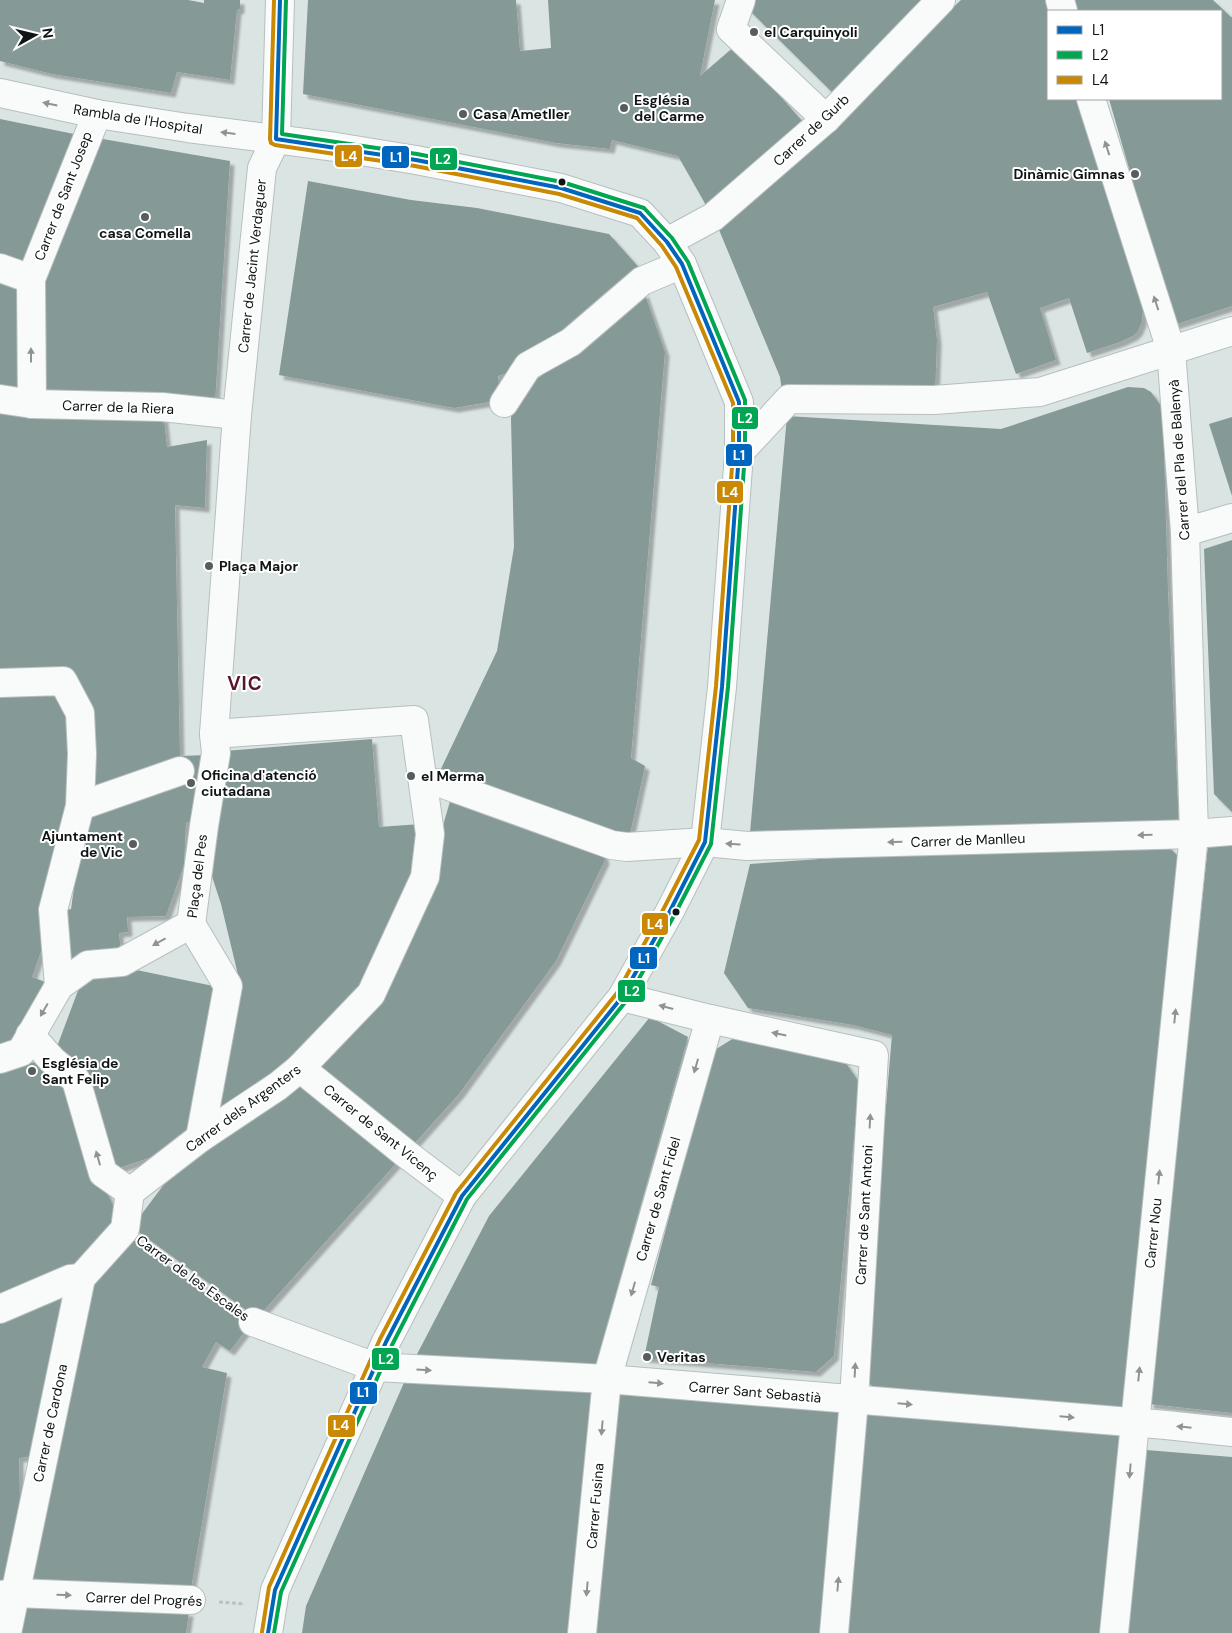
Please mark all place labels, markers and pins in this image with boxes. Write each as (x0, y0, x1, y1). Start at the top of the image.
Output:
place label: el Carquinyoli (764, 23, 858, 41)
marker: el Carquinyoli (748, 26, 760, 38)
place label: Església del Carme (634, 91, 705, 125)
marker: Església del Carme (618, 102, 630, 114)
place label: Casa Ametller (473, 105, 570, 123)
marker: Casa Ametller (457, 108, 469, 120)
place label: Dinàmic Gimnas (1013, 165, 1125, 183)
marker: Dinàmic Gimnas (1129, 168, 1141, 180)
unlabelled marker (557, 177, 567, 187)
marker: casa Comella (139, 211, 151, 223)
place label: casa Comella (99, 224, 191, 242)
place label: Plaça Major (219, 557, 299, 575)
marker: Plaça Major (203, 560, 215, 572)
place label: Oficina d'atenció ciutadana (201, 766, 317, 800)
place label: el Merma (421, 767, 484, 785)
marker: el Merma (405, 770, 417, 782)
marker: Oficina d'atenció ciutadana (185, 777, 197, 789)
place label: Ajuntament de Vic (41, 827, 123, 861)
marker: Ajuntament de Vic (127, 838, 139, 850)
unlabelled marker (671, 907, 681, 917)
place label: Església de Sant Felip (42, 1054, 119, 1088)
marker: Església de Sant Felip (26, 1065, 38, 1077)
place label: Veritas (657, 1348, 706, 1366)
marker: Veritas (641, 1351, 653, 1363)

